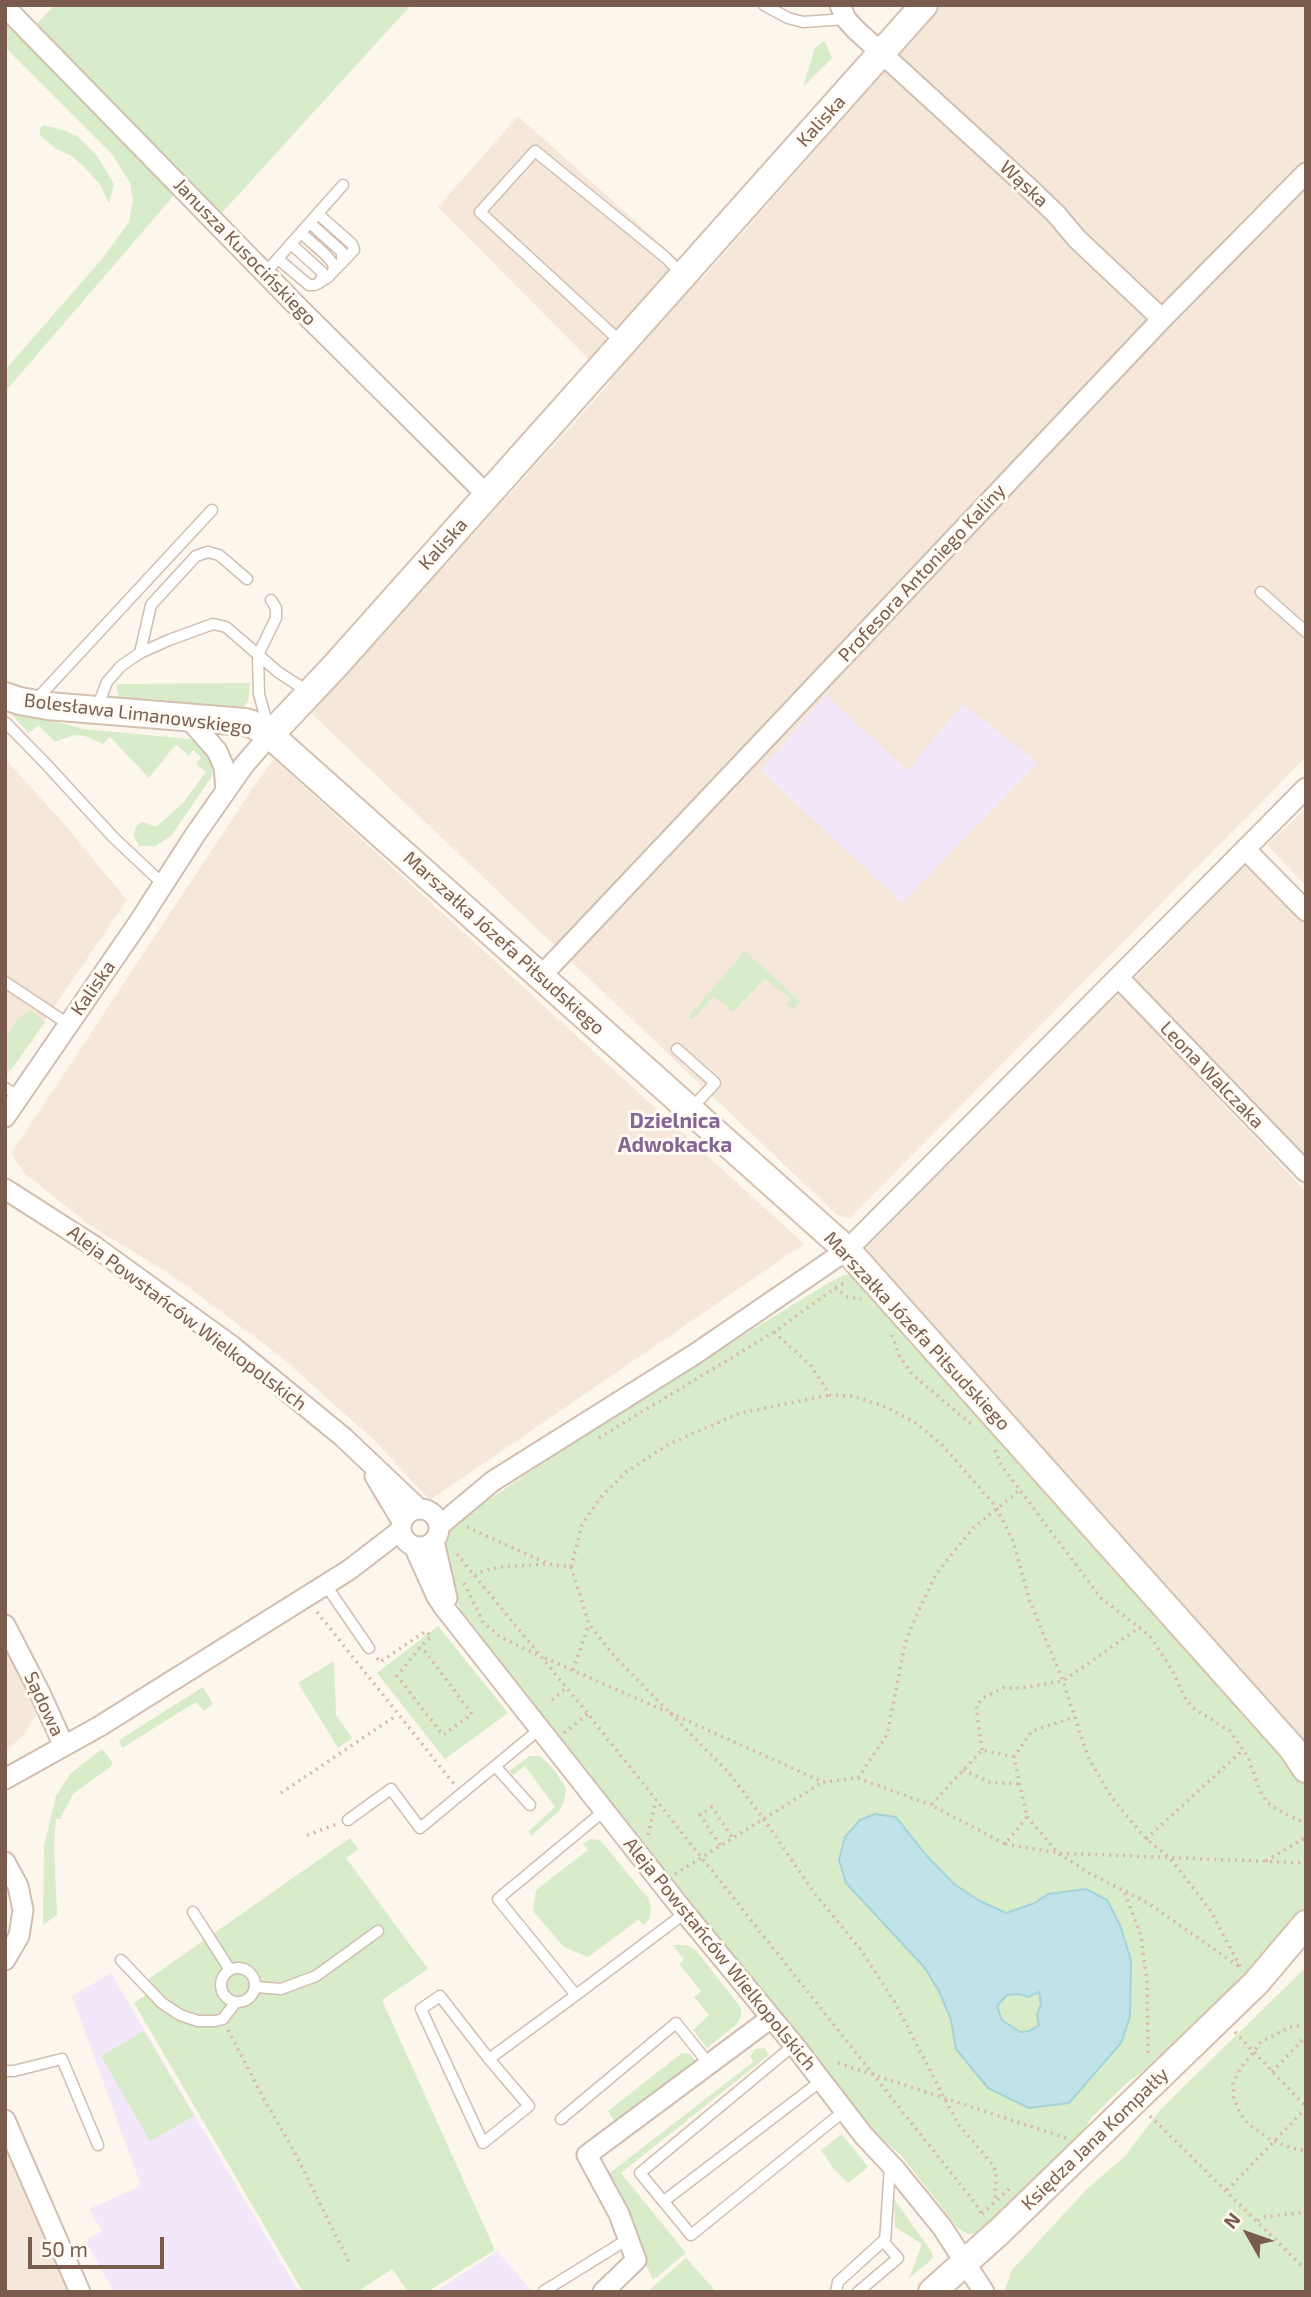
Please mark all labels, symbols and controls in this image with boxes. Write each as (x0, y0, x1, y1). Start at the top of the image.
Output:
street label: Kaliska (792, 90, 850, 152)
street label: Wąska (995, 156, 1053, 212)
street label: Janusza Kusocińskiego (169, 174, 321, 330)
street label: Profesora Antoniego Kaliny (834, 479, 1010, 667)
street label: Kaliska (414, 513, 472, 575)
street label: Bolesława Limanowskiego (23, 689, 253, 739)
street label: Marszałka Józefa Piłsudskiego (399, 846, 609, 1040)
street label: Kaliska (66, 956, 120, 1020)
street label: Leona Walczaka (1155, 1017, 1269, 1133)
district label: Dzielnica Adwokacka (618, 1108, 732, 1158)
street label: Aleja Powstańców Wielkopolskich (63, 1221, 311, 1415)
street label: Marszałka Józefa Piłsudskiego (819, 1227, 1015, 1435)
street label: Sądowa (19, 1668, 69, 1740)
street label: Aleja Powstańców Wielkopolskich (619, 1833, 821, 2075)
street label: Księdza Jana Kompałły (1017, 2063, 1173, 2215)
north arrow (1213, 2199, 1283, 2269)
text: N (1218, 2208, 1245, 2233)
scale bar (32, 2224, 168, 2268)
text: 50 m (41, 2236, 88, 2261)

